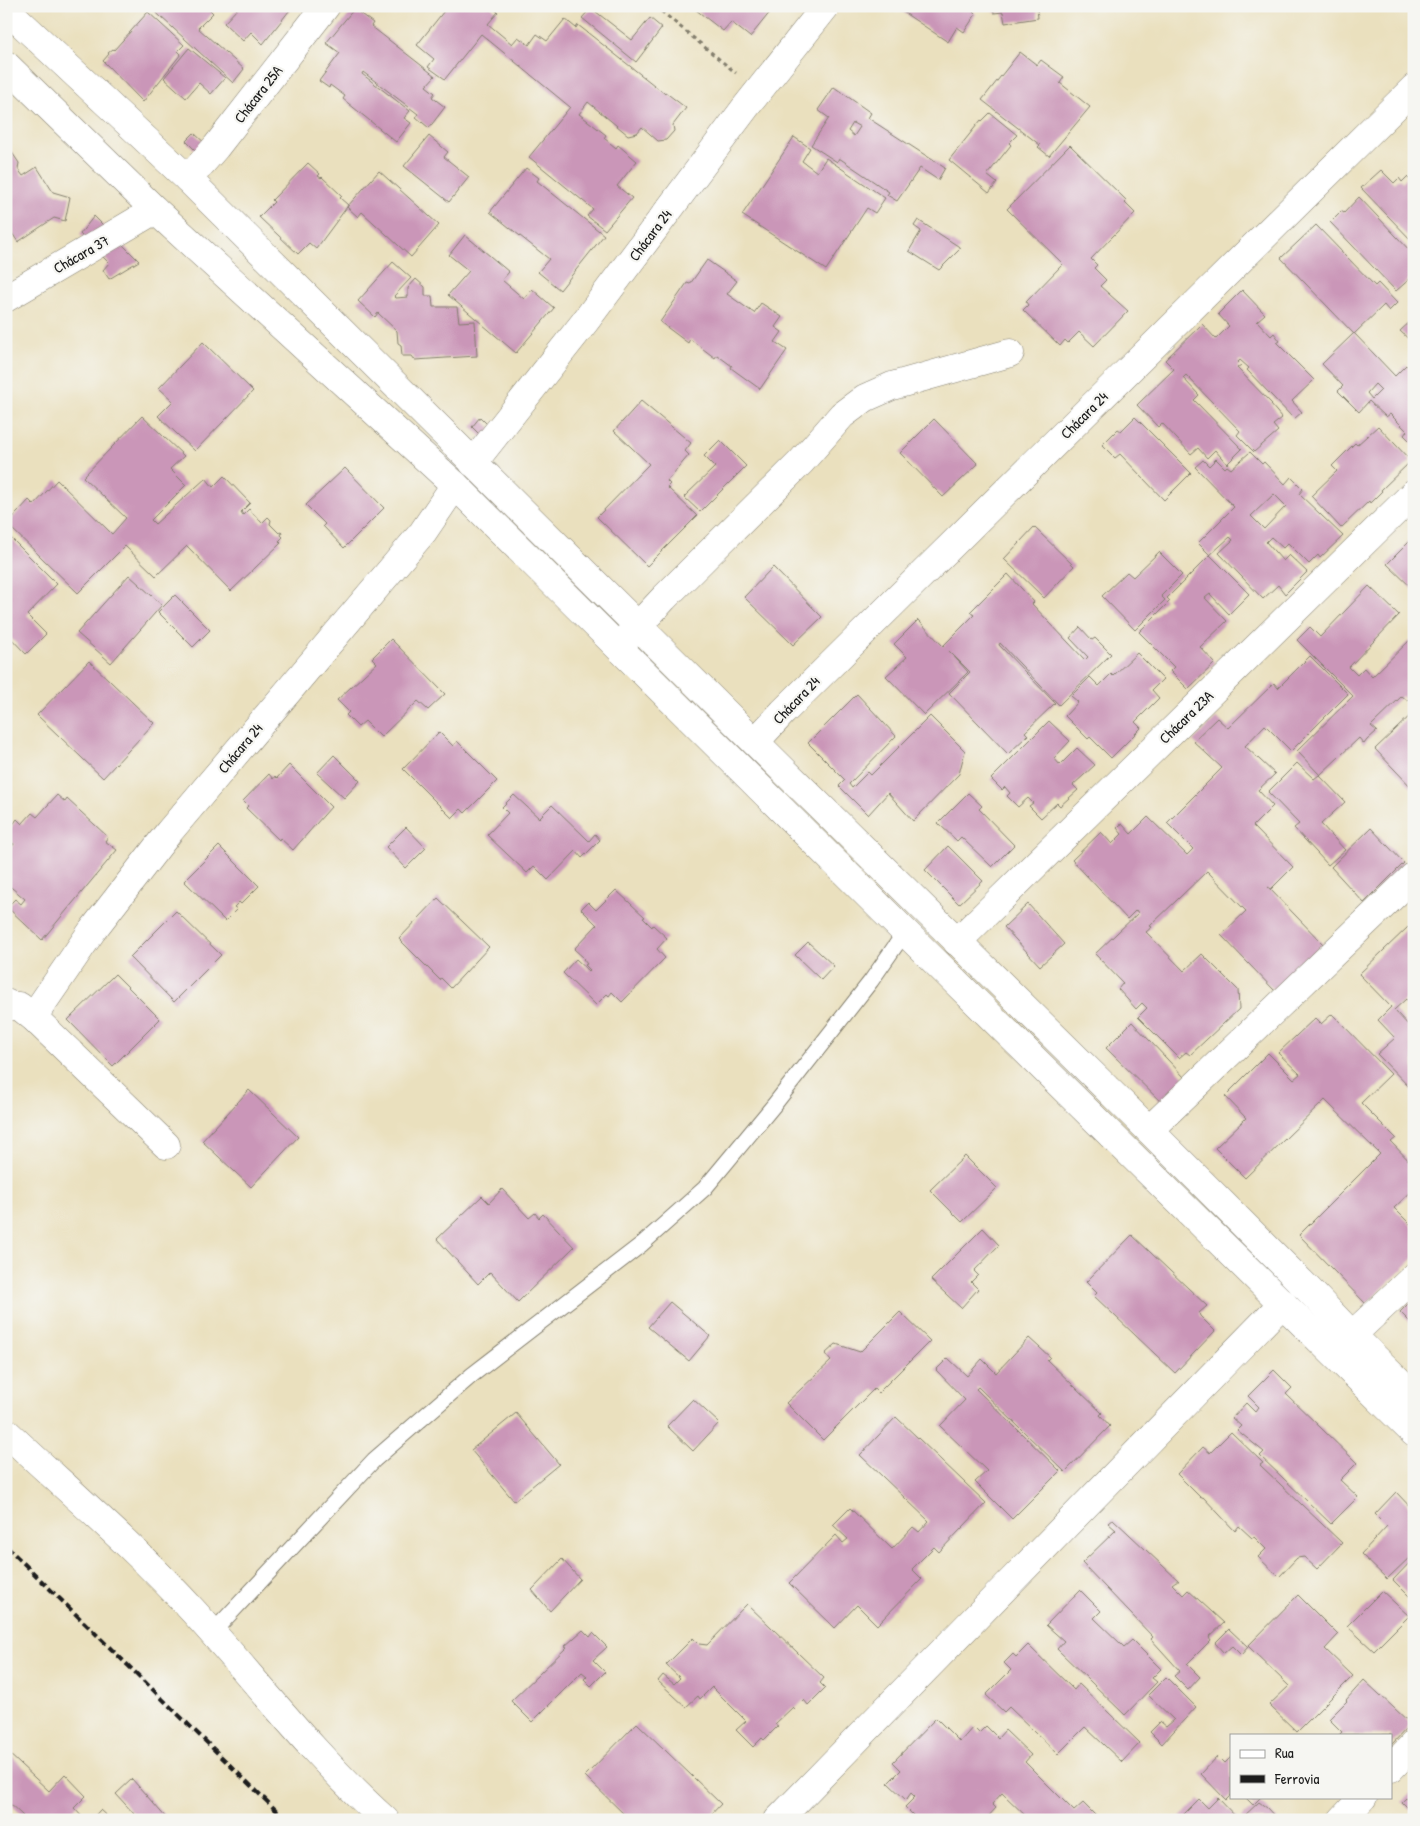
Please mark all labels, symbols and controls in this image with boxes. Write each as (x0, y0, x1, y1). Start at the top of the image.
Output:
street label: Chácara 25A (229, 60, 288, 127)
street label: Chácara 24 (624, 204, 677, 265)
street label: Chácara 37 (49, 230, 113, 278)
street label: Chácara 24 (1055, 386, 1113, 444)
street label: Chácara 24 (768, 671, 825, 729)
street label: Chácara 23A (1154, 685, 1218, 748)
street label: Chácara 24 (213, 718, 268, 778)
legend (1230, 1734, 1392, 1798)
text: Rua (1275, 1742, 1294, 1763)
text: Ferrovia (1274, 1768, 1320, 1789)

